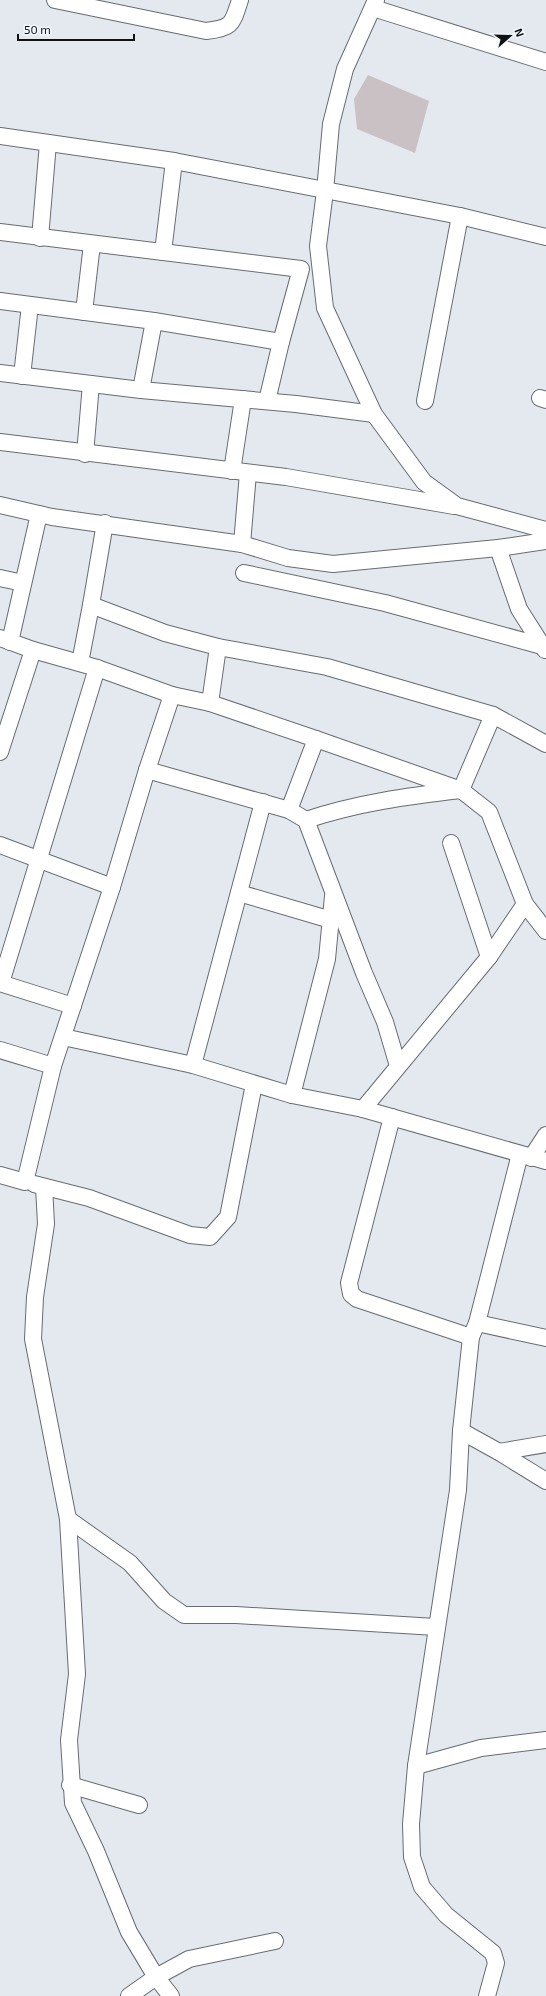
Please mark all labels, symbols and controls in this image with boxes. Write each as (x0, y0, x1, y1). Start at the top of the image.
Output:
scale bar (18, 16, 134, 42)
north arrow (490, 16, 530, 56)
text: 50 m (24, 22, 51, 36)
text: N (512, 26, 527, 38)

